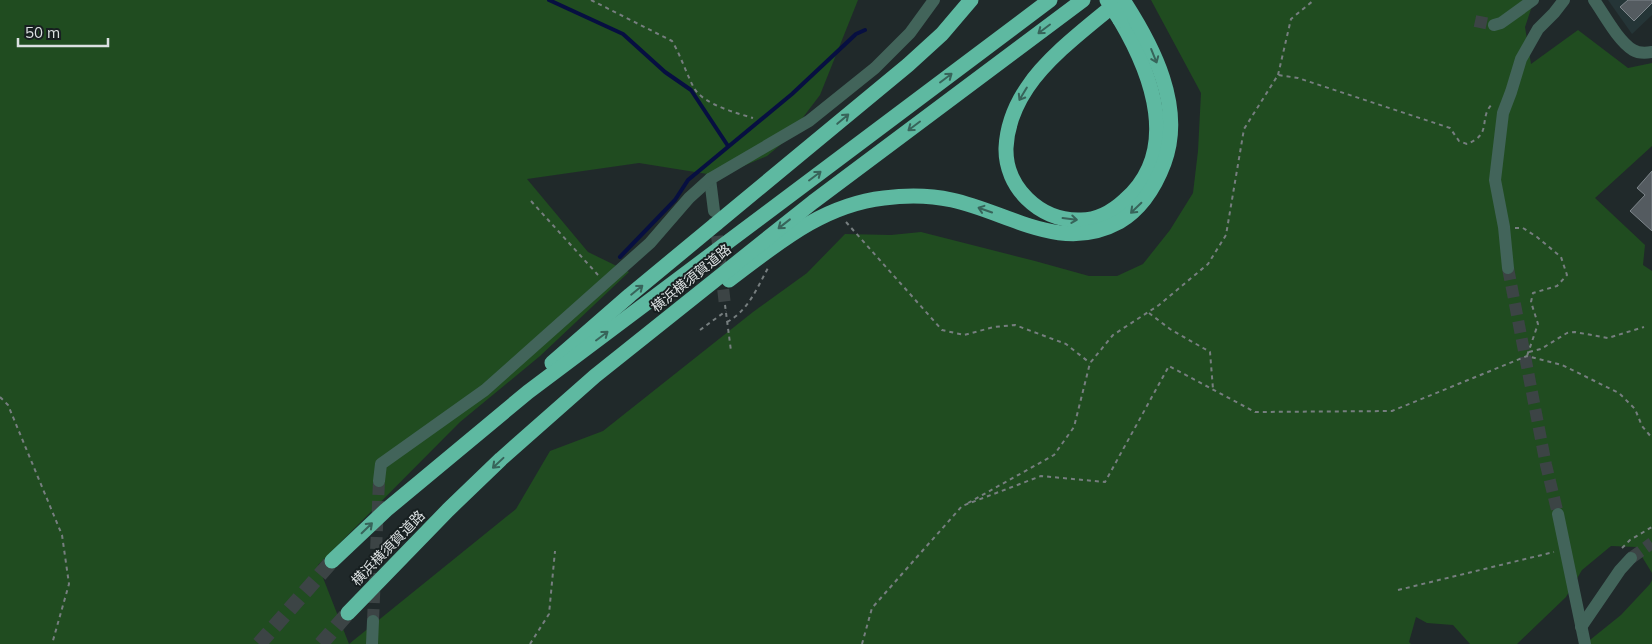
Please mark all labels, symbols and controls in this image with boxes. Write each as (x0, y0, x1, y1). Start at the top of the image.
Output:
scale bar (18, 15, 108, 47)
text: 50 m (25, 23, 60, 42)
one-way arrow (1037, 24, 1051, 34)
one-way arrow (1151, 49, 1160, 64)
one-way arrow (939, 73, 952, 84)
one-way arrow (1017, 87, 1027, 101)
one-way arrow (836, 114, 849, 125)
one-way arrow (908, 121, 921, 132)
one-way arrow (808, 170, 821, 181)
one-way arrow (1131, 201, 1143, 213)
one-way arrow (977, 205, 993, 215)
one-way arrow (1062, 214, 1078, 224)
one-way arrow (778, 219, 791, 230)
street label: 横浜横須賀道路 (647, 240, 735, 316)
one-way arrow (630, 284, 643, 295)
one-way arrow (595, 331, 608, 342)
one-way arrow (491, 457, 504, 469)
street label: 横浜横須賀道路 (347, 507, 429, 589)
one-way arrow (361, 522, 373, 534)

